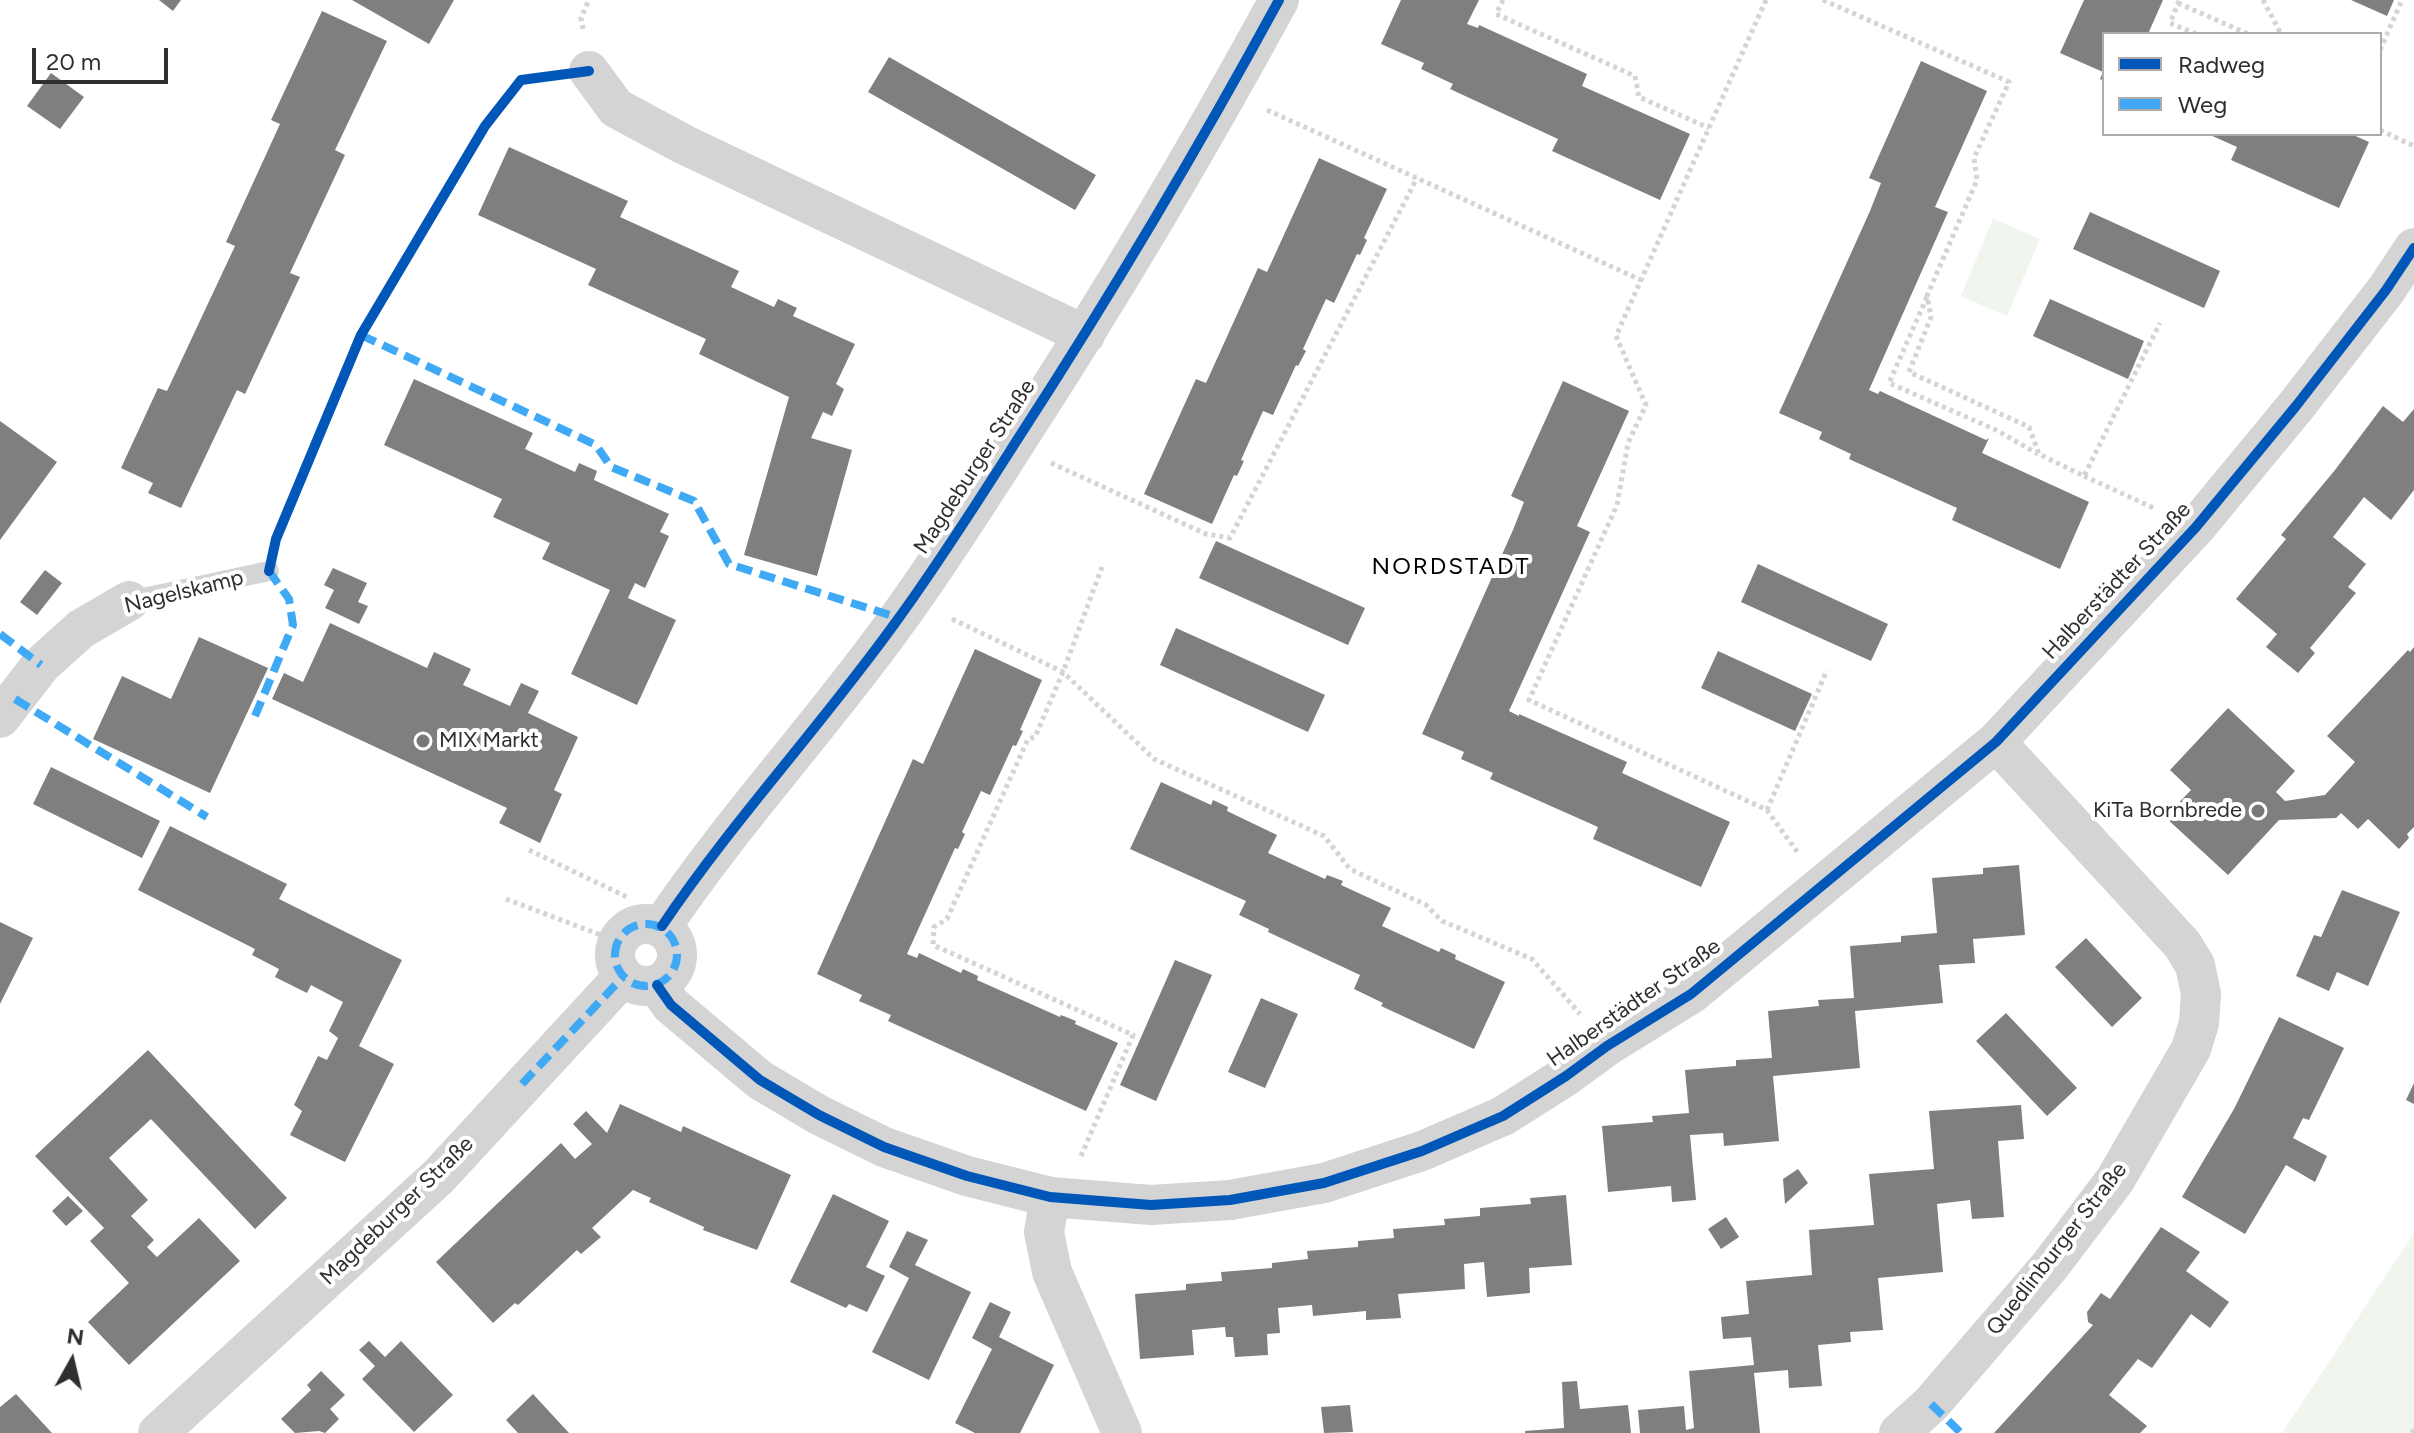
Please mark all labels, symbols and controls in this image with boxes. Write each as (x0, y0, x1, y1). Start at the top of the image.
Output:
scale bar (36, 32, 172, 82)
legend (2102, 32, 2382, 136)
text: 20 m (46, 47, 101, 76)
text: Radweg (2178, 50, 2265, 79)
text: Weg (2178, 90, 2227, 119)
street label: Magdeburger Straße (909, 375, 1041, 559)
street label: Halberstädter Straße (2037, 497, 2197, 665)
district label: NORDSTADT (1372, 553, 1530, 581)
street label: Nagelskamp (122, 564, 246, 620)
place label: MIX Markt (439, 728, 539, 754)
marker: MIX Markt (414, 732, 432, 750)
place label: KiTa Bornbrede (2093, 798, 2242, 824)
marker: KiTa Bornbrede (2249, 802, 2267, 820)
street label: Halberstädter Straße (1542, 933, 1726, 1073)
street label: Magdeburger Straße (315, 1131, 479, 1291)
street label: Quedlinburger Straße (1981, 1157, 2133, 1341)
north arrow (32, 1321, 112, 1401)
text: N (65, 1322, 86, 1351)

